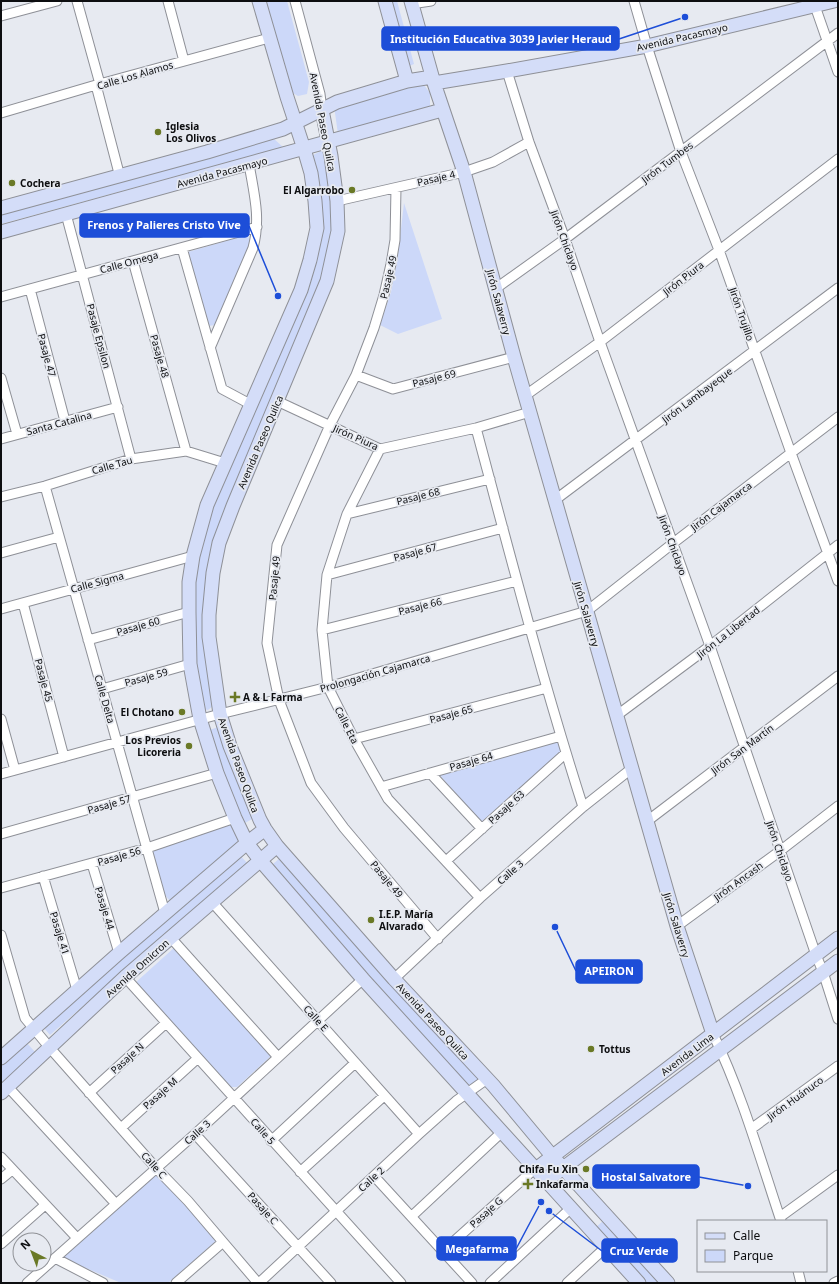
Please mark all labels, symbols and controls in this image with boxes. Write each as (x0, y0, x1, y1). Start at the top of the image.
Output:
street label: Avenida Pacasmayo (635, 20, 729, 54)
callout: Institución Educativa 3039 Javier Heraud (382, 27, 619, 50)
text: Institución Educativa 3039 Javier Heraud (390, 31, 612, 46)
street label: Calle Los Alamos (95, 57, 175, 93)
street label: Avenida Paseo Quilca (307, 71, 339, 173)
place label: Iglesia Los Olivos (166, 119, 216, 145)
marker: Iglesia Los Olivos (153, 127, 163, 137)
street label: Jirón Tumbes (638, 138, 696, 187)
street label: Avenida Pacasmayo (175, 153, 269, 191)
street label: Pasaje 4 (416, 167, 457, 189)
place label: Cochera (20, 176, 61, 190)
marker: Cochera (7, 178, 17, 188)
place label: El Algarrobo (283, 183, 344, 197)
marker: El Algarrobo (347, 185, 357, 195)
street label: Jirón Chiclayo (547, 207, 582, 272)
callout: Frenos y Palieres Cristo Vive (80, 214, 249, 237)
text: Frenos y Palieres Cristo Vive (87, 217, 241, 232)
street label: Calle Omega (98, 247, 160, 277)
street label: Pasaje 49 (376, 254, 400, 300)
street label: Jirón Piura (659, 258, 706, 299)
street label: Jirón Salaverry (483, 267, 515, 337)
street label: Jirón Trujillo (726, 284, 758, 343)
street label: Pasaje Epsilon (84, 302, 114, 370)
street label: Pasaje 47 (35, 332, 60, 378)
street label: Pasaje 48 (147, 333, 173, 379)
street label: Jirón Lambayeque (658, 364, 735, 427)
street label: Pasaje 69 (411, 366, 457, 390)
street label: Avenida Paseo Quilca (234, 393, 286, 491)
street label: Santa Catalina (25, 408, 93, 438)
street label: Jirón Piura (330, 420, 381, 453)
street label: Calle Tau (90, 452, 134, 478)
street label: Jirón Cajamarca (687, 478, 755, 534)
street label: Pasaje 68 (395, 484, 441, 508)
street label: Jirón Chiclayo (655, 512, 690, 577)
street label: Pasaje 67 (392, 539, 438, 564)
street label: Pasaje 49 (265, 555, 283, 601)
street label: Calle Sigma (69, 568, 125, 596)
street label: Jirón Salaverry (571, 579, 603, 649)
street label: Pasaje 66 (397, 594, 443, 618)
street label: Jirón La Libertad (693, 603, 763, 662)
street label: Pasaje 60 (115, 613, 161, 639)
street label: Prolongación Cajamarca (318, 651, 432, 695)
street label: Pasaje 45 (32, 657, 57, 703)
street label: Pasaje 59 (123, 664, 169, 689)
street label: Calle Delta (91, 673, 119, 725)
place label: A & L Farma (243, 690, 303, 704)
marker: A & L Farma (230, 692, 240, 702)
street label: Pasaje 65 (428, 701, 474, 726)
street label: Calle Eta (332, 704, 362, 746)
place label: El Chotano (121, 705, 174, 719)
marker: El Chotano (177, 707, 187, 717)
street label: Avenida Paseo Quilca (215, 715, 263, 815)
street label: Jirón San Martín (707, 721, 776, 778)
place label: Los Previos Licoreria (125, 733, 181, 759)
marker: Los Previos Licoreria (184, 741, 194, 751)
street label: Pasaje 64 (448, 748, 494, 774)
street label: Pasaje 63 (485, 787, 527, 827)
street label: Pasaje 57 (86, 791, 132, 817)
street label: Jirón Chiclayo (763, 818, 797, 883)
street label: Pasaje 56 (96, 843, 142, 869)
street label: Calle 3 (494, 856, 527, 887)
street label: Pasaje 49 (367, 858, 407, 901)
street label: Jirón Ancash (710, 858, 766, 904)
street label: Pasaje 44 (92, 885, 118, 932)
street label: Jirón Salaverry (660, 890, 694, 960)
place label: I.E.P. María Alvarado (379, 907, 433, 933)
street label: Pasaje 41 (47, 910, 73, 956)
marker: I.E.P. María Alvarado (366, 915, 376, 925)
street label: Avenida Omicron (102, 936, 172, 1000)
callout: APEIRON (576, 960, 642, 983)
text: APEIRON (584, 963, 634, 978)
street label: Avenida Paseo Quilca (394, 979, 472, 1063)
street label: Calle E (300, 1002, 332, 1034)
street label: Avenida Lima (658, 1029, 716, 1079)
street label: Pasaje N (107, 1039, 147, 1077)
place label: Tottus (599, 1042, 631, 1056)
marker: Tottus (586, 1044, 596, 1054)
street label: Jirón Huánuco (763, 1073, 826, 1124)
street label: Pasaje M (140, 1074, 180, 1112)
street label: Calle 5 (248, 1115, 279, 1148)
street label: Calle 3 (181, 1116, 213, 1148)
street label: Calle C (138, 1149, 170, 1182)
place label: Chifa Fu Xin (519, 1162, 578, 1176)
street label: Calle 2 (355, 1163, 387, 1195)
marker: Chifa Fu Xin (581, 1164, 591, 1174)
callout: Hostal Salvatore (593, 1165, 699, 1188)
text: Hostal Salvatore (601, 1169, 691, 1184)
place label: Inkafarma (536, 1177, 589, 1191)
marker: Inkafarma (523, 1179, 533, 1189)
street label: Pasaje C (245, 1189, 282, 1228)
street label: Pasaje G (466, 1193, 506, 1231)
legend (697, 1220, 827, 1272)
text: Calle (733, 1227, 761, 1244)
north arrow (12, 1232, 52, 1272)
text: N (17, 1236, 33, 1253)
callout: Megafarma (437, 1237, 516, 1260)
callout: Cruz Verde (602, 1239, 677, 1262)
text: Megafarma (445, 1241, 509, 1256)
text: Cruz Verde (609, 1243, 669, 1258)
text: Parque (733, 1247, 774, 1264)

